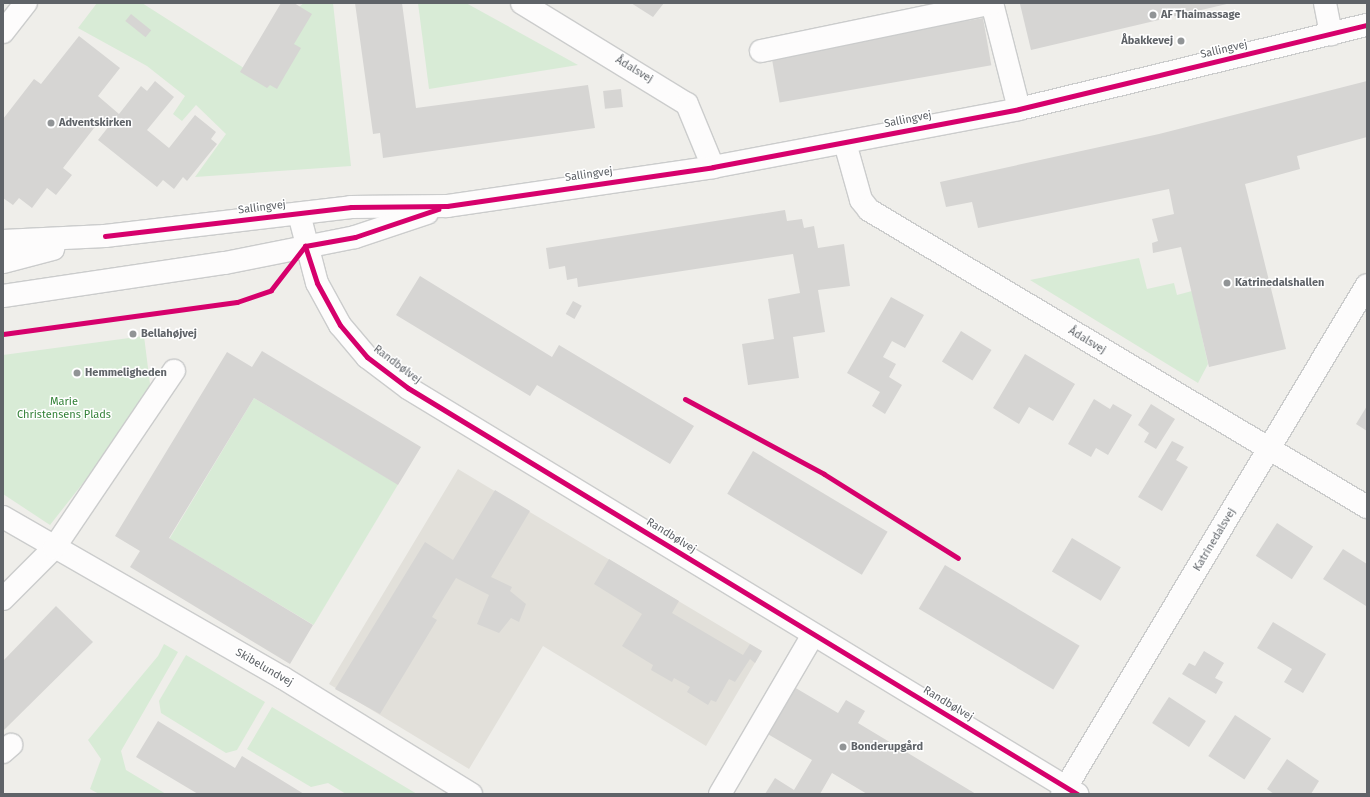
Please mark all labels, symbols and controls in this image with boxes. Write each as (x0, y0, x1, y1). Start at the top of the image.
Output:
place label: AF Thaimassage (1161, 8, 1240, 22)
marker: AF Thaimassage (1148, 10, 1158, 20)
place label: Åbakkevej (1121, 34, 1173, 48)
marker: Åbakkevej (1176, 36, 1186, 46)
street label: Sallingvej (1199, 38, 1249, 62)
street label: Ådalsvej (613, 54, 655, 86)
street label: Sallingvej (883, 109, 933, 131)
place label: Adventskirken (59, 116, 132, 130)
marker: Adventskirken (46, 118, 56, 128)
street label: Sallingvej (564, 165, 614, 185)
street label: Sallingvej (237, 199, 287, 217)
place label: Katrinedalshallen (1235, 276, 1324, 290)
marker: Katrinedalshallen (1222, 278, 1232, 288)
street label: Ådalsvej (1066, 325, 1108, 357)
place label: Bellahøjvej (141, 327, 197, 341)
marker: Bellahøjvej (128, 329, 138, 339)
street label: Randbølvej (371, 343, 423, 387)
place label: Hemmeligheden (85, 366, 167, 380)
marker: Hemmeligheden (72, 368, 82, 378)
park label: Marie Christensens Plads (17, 396, 111, 422)
street label: Katrinedalsvej (1191, 506, 1239, 574)
street label: Randbølvej (644, 516, 698, 556)
street label: Skibelundvej (233, 646, 295, 690)
street label: Randbølvej (921, 684, 975, 724)
place label: Bonderupgård (851, 740, 923, 754)
marker: Bonderupgård (838, 742, 848, 752)

